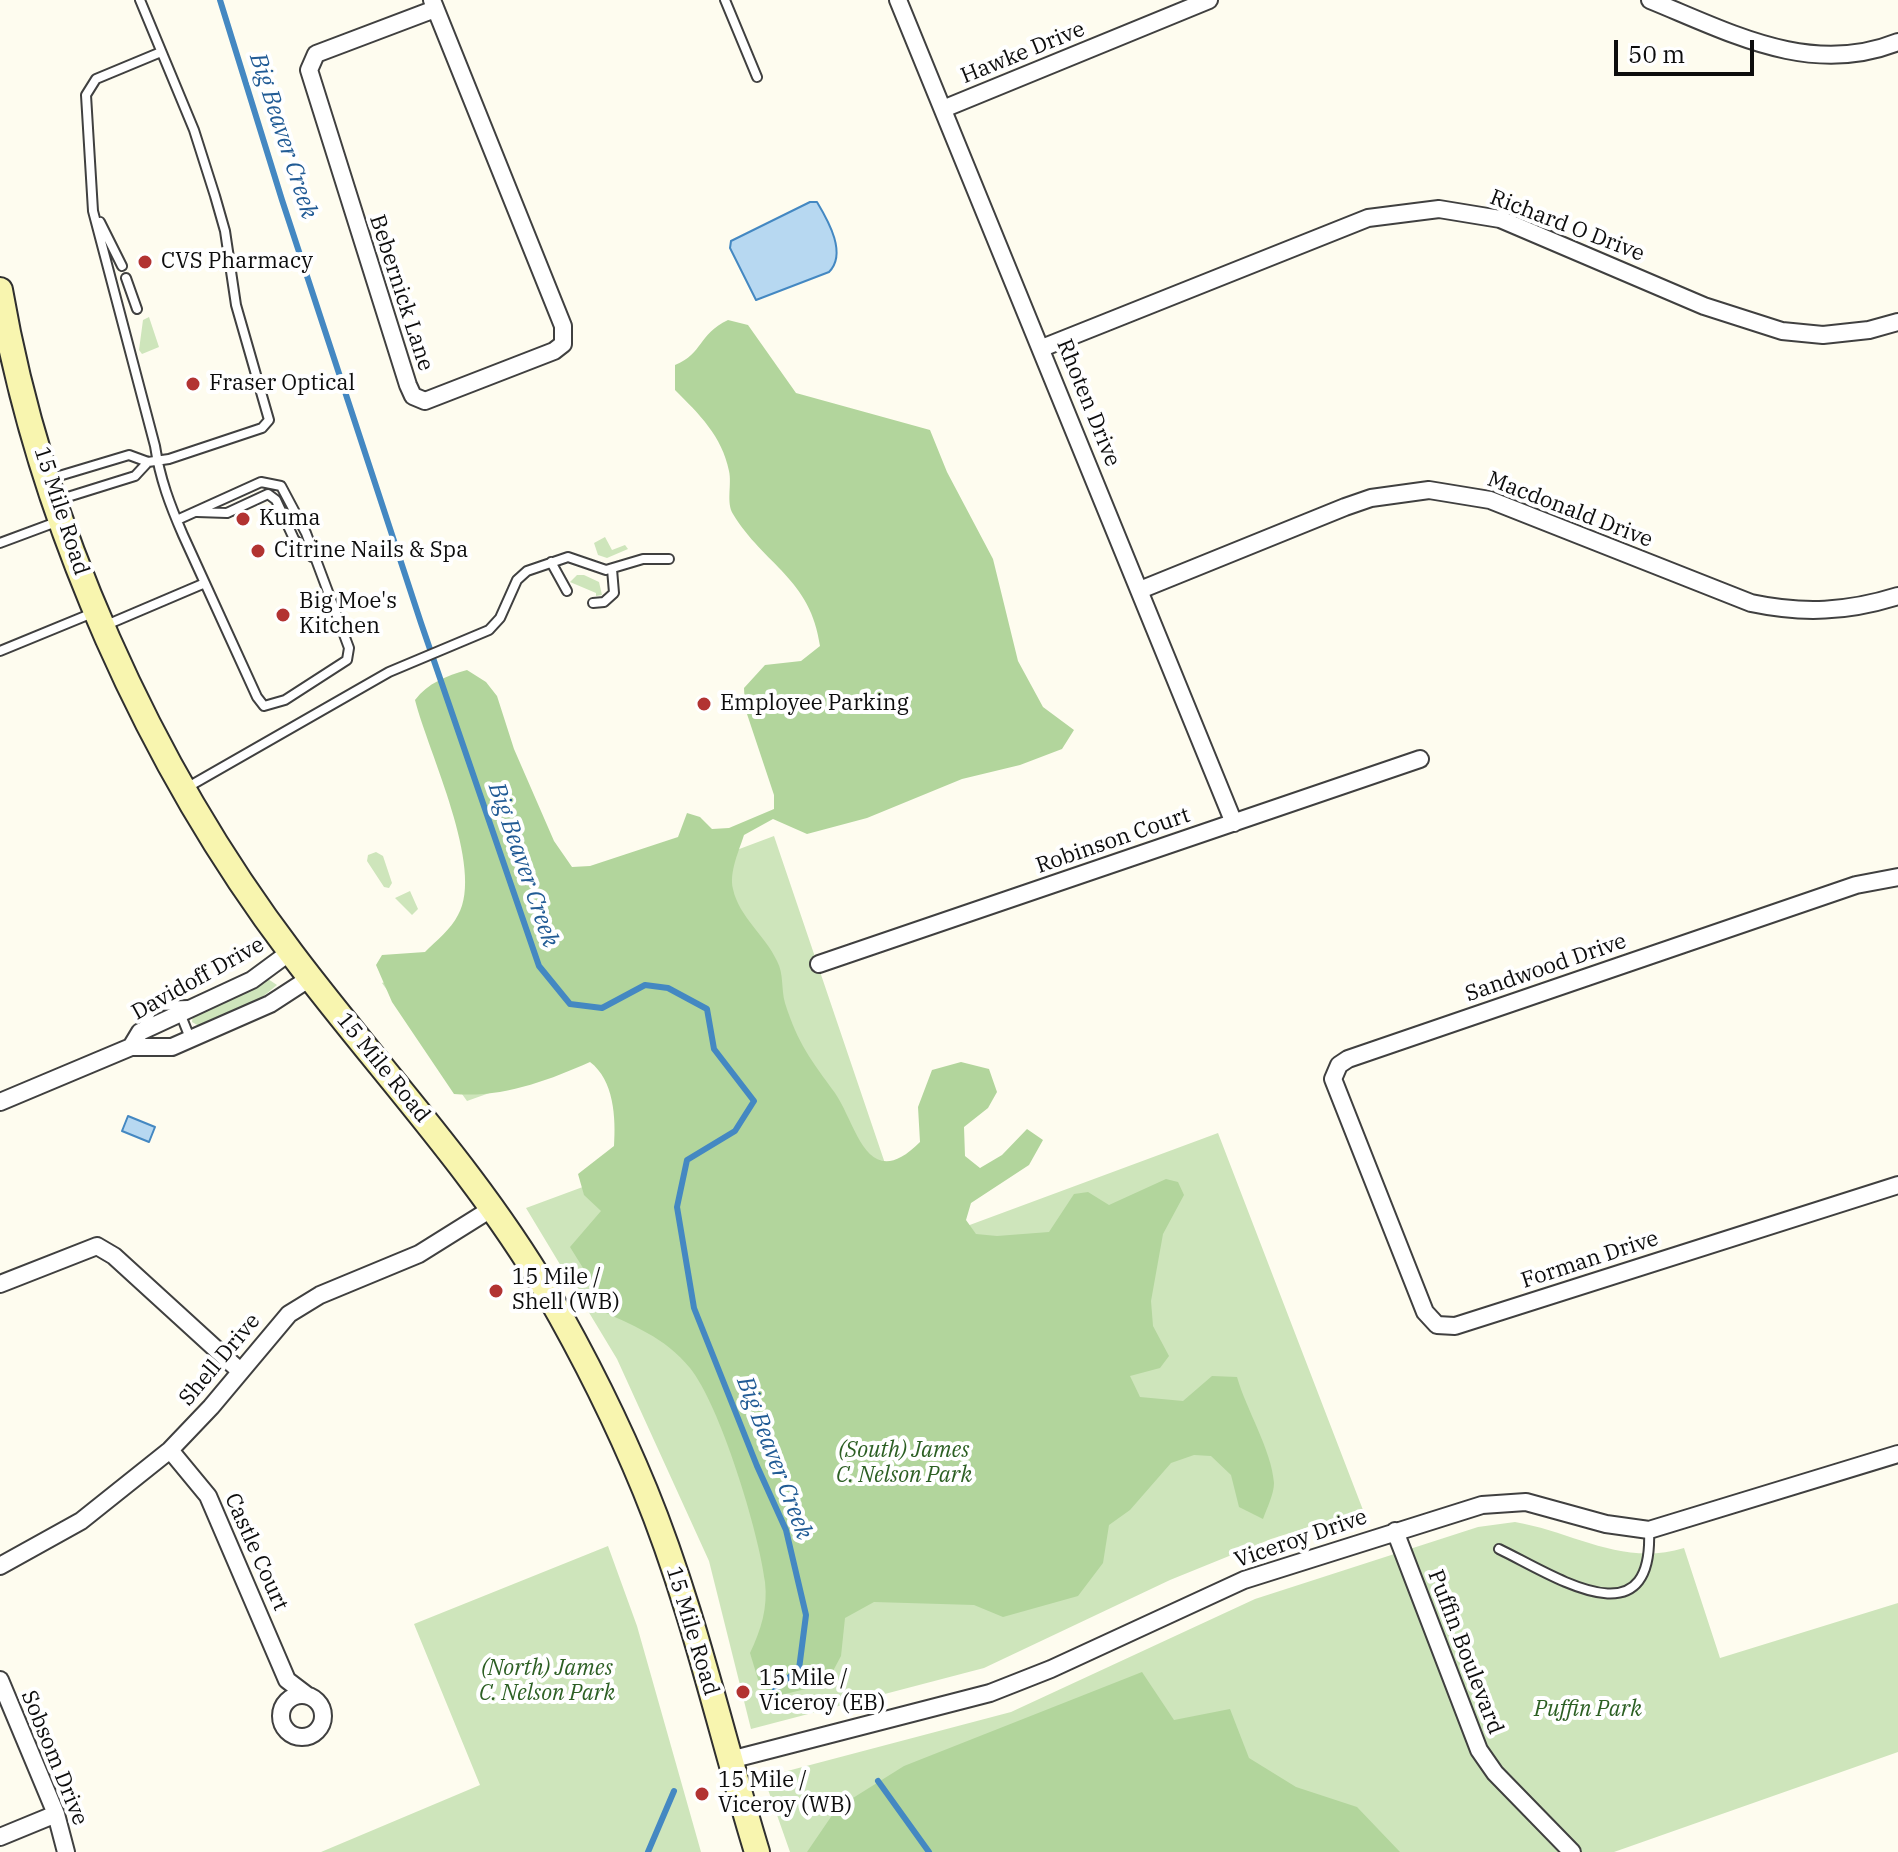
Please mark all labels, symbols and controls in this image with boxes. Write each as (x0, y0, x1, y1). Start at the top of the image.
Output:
street label: Hawke Drive (957, 16, 1089, 90)
scale bar (1618, 24, 1758, 74)
text: 50 m (1628, 38, 1685, 70)
water label: Big Beaver Creek (243, 50, 323, 222)
street label: Richard O Drive (1486, 184, 1648, 268)
street label: Bebernick Lane (363, 212, 439, 374)
place label: CVS Pharmacy (161, 249, 313, 275)
marker: CVS Pharmacy (136, 253, 154, 271)
street label: Rhoten Drive (1050, 335, 1126, 471)
place label: Fraser Optical (209, 371, 355, 397)
marker: Fraser Optical (184, 375, 202, 393)
street label: 15 Mile Road (28, 443, 94, 579)
street label: Macdonald Drive (1484, 466, 1656, 554)
place label: Kuma (259, 506, 321, 532)
marker: Kuma (234, 510, 252, 528)
place label: Citrine Nails & Spa (274, 538, 468, 564)
marker: Citrine Nails & Spa (249, 542, 267, 560)
place label: Big Moe's Kitchen (299, 589, 397, 640)
marker: Big Moe's Kitchen (274, 606, 292, 624)
place label: Employee Parking (720, 691, 909, 717)
marker: Employee Parking (695, 695, 713, 713)
water label: Big Beaver Creek (481, 779, 565, 951)
street label: Robinson Court (1033, 802, 1193, 880)
street label: Sandwood Drive (1462, 928, 1630, 1008)
street label: Davidoff Drive (127, 932, 269, 1026)
street label: 15 Mile Road (331, 1008, 435, 1128)
street label: Forman Drive (1518, 1225, 1662, 1295)
place label: 15 Mile / Shell (WB) (512, 1265, 620, 1316)
marker: 15 Mile / Shell (WB) (487, 1282, 505, 1300)
street label: Shell Drive (174, 1309, 266, 1411)
water label: Big Beaver Creek (730, 1373, 818, 1543)
park label: (South) James C. Nelson Park (836, 1438, 972, 1490)
street label: Castle Court (218, 1489, 294, 1615)
street label: Viceroy Drive (1231, 1504, 1371, 1574)
street label: 15 Mile Road (660, 1563, 724, 1699)
street label: Puffin Boulevard (1422, 1566, 1508, 1738)
park label: (North) James C. Nelson Park (479, 1656, 615, 1708)
place label: 15 Mile / Viceroy (EB) (759, 1666, 885, 1718)
marker: 15 Mile / Viceroy (EB) (734, 1683, 752, 1701)
street label: Sobsom Drive (15, 1687, 93, 1829)
park label: Puffin Park (1534, 1697, 1642, 1723)
place label: 15 Mile / Viceroy (WB) (718, 1768, 852, 1820)
marker: 15 Mile / Viceroy (WB) (693, 1785, 711, 1803)

